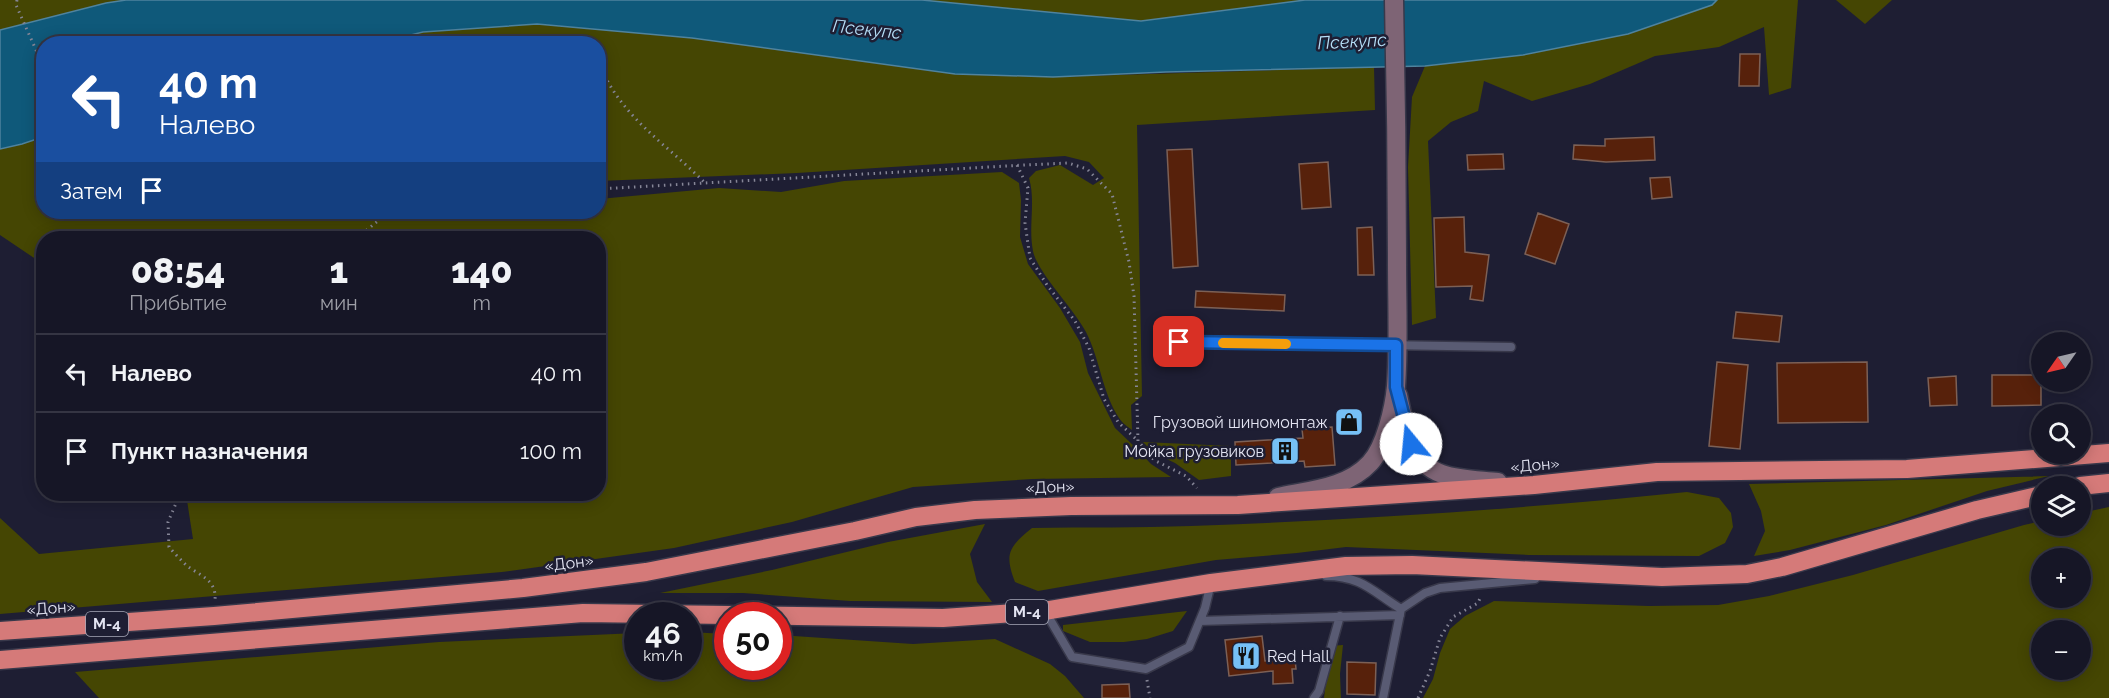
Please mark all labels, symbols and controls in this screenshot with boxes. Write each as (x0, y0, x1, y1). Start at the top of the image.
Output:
water label: Псекупс (831, 15, 903, 43)
water label: Псекупс (1317, 29, 1388, 53)
text: 40 m (159, 59, 258, 108)
icon: left (60, 60, 138, 138)
text: Налево (159, 109, 255, 140)
icon: arrive (135, 174, 168, 207)
text: Затем (60, 178, 123, 204)
text: 08:54 (131, 249, 225, 291)
text: 1 (330, 249, 348, 291)
text: 140 (451, 249, 513, 291)
text: Прибытие (129, 291, 227, 315)
text: мин (320, 291, 358, 315)
text: m (473, 291, 491, 315)
pin (1153, 316, 1204, 367)
icon: arrive (1162, 325, 1195, 358)
north arrow (2031, 332, 2091, 392)
map controls (2031, 332, 2091, 680)
icon: left (60, 357, 93, 390)
text: Налево (111, 360, 192, 386)
text: 40 m (531, 360, 582, 386)
button: search (2031, 404, 2091, 464)
shop icon: Грузовой шиномонтаж (1333, 406, 1365, 438)
position arrow (1379, 412, 1443, 476)
place label: Грузовой шиномонтаж (1153, 413, 1328, 432)
icon: arrive (60, 435, 93, 468)
building icon: Мойка грузовиков (1269, 435, 1301, 467)
text: Пункт назначения (111, 438, 308, 464)
text: 100 m (520, 438, 582, 464)
place label: Мойка грузовиков (1124, 442, 1264, 461)
street label: «Дон» (1510, 453, 1560, 477)
button: layers (2031, 476, 2091, 536)
street label: «Дон» (1025, 477, 1075, 497)
button: + (2031, 548, 2091, 608)
street label: «Дон» (543, 551, 595, 575)
street label: «Дон» (26, 597, 76, 619)
road number: М-4 (1006, 600, 1048, 624)
speed limit sign: 50 (714, 602, 792, 680)
road number: М-4 (86, 612, 128, 636)
text: 46 (645, 616, 681, 651)
button: − (2031, 620, 2091, 680)
restaurant icon: Red Hall (1230, 640, 1262, 672)
text: km/h (643, 647, 683, 665)
place label: Red Hall (1267, 647, 1330, 666)

